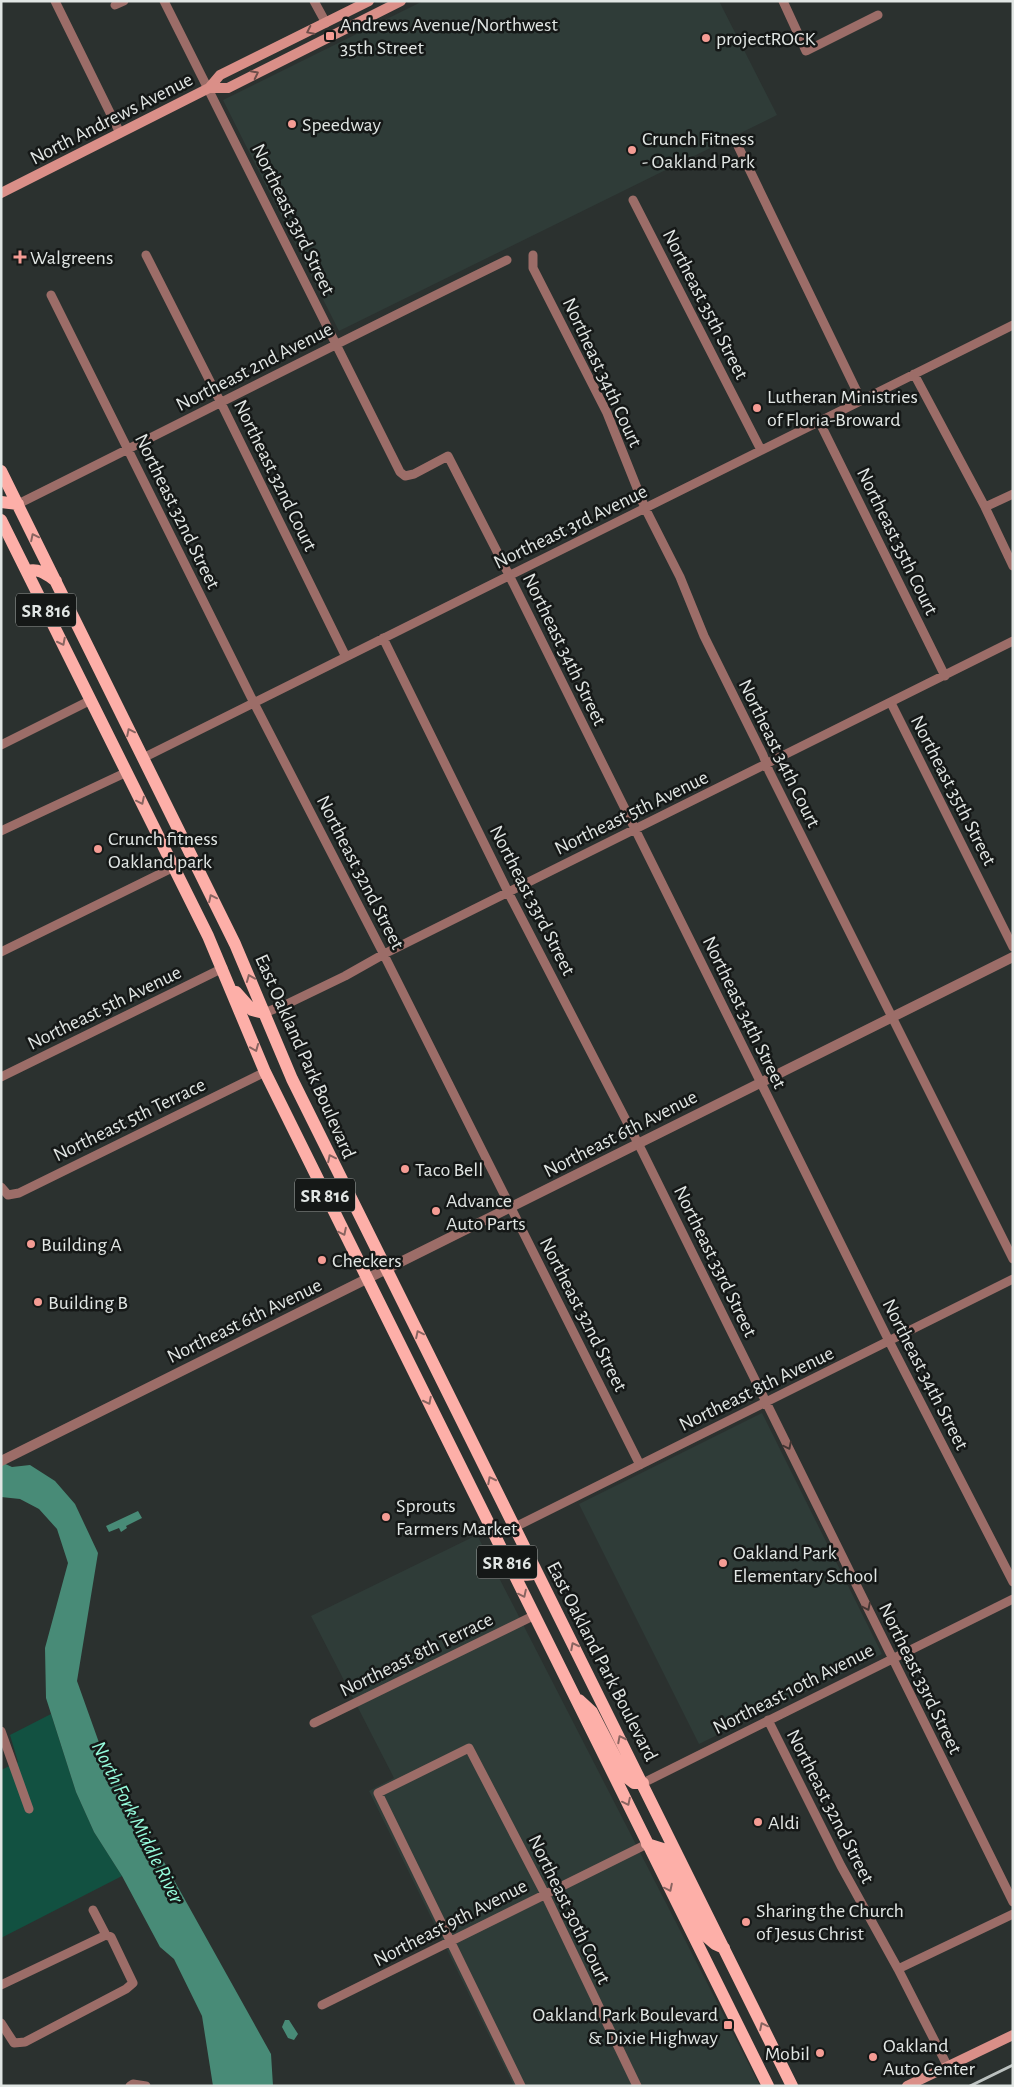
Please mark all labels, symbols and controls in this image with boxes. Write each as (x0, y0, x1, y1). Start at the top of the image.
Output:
place label: Andrews Avenue/Northwest 35th Street (340, 15, 558, 58)
one-way arrow (306, 25, 315, 35)
place label: projectROCK (716, 29, 815, 49)
marker: Andrews Avenue/Northwest 35th Street (324, 30, 336, 42)
marker: projectROCK (700, 32, 712, 44)
street label: North Andrews Avenue (27, 69, 196, 169)
one-way arrow (250, 70, 259, 80)
place label: Speedway (302, 115, 382, 135)
marker: Speedway (286, 118, 298, 130)
place label: Crunch Fitness - Oakland Park (642, 129, 755, 172)
street label: Northeast 33rd Street (248, 141, 339, 299)
marker: Crunch Fitness - Oakland Park (626, 144, 638, 156)
street label: Northeast 35th Street (659, 226, 752, 383)
place label: Walgreens (30, 248, 113, 268)
marker: Walgreens (14, 251, 26, 263)
street label: Northeast 34th Court (559, 295, 646, 451)
street label: Northeast 2nd Avenue (173, 319, 336, 415)
place label: Lutheran Ministries of Floria-Broward (767, 387, 918, 430)
street label: Northeast 32nd Court (230, 397, 321, 555)
marker: Lutheran Ministries of Floria-Broward (751, 402, 763, 414)
street label: Northeast 32nd Street (131, 431, 224, 593)
street label: Northeast 35th Court (853, 465, 942, 619)
street label: Northeast 3rd Avenue (490, 481, 650, 573)
one-way arrow (30, 533, 40, 542)
street label: Northeast 34th Street (519, 570, 610, 729)
road number: SR 816 (16, 594, 76, 626)
one-way arrow (56, 637, 66, 646)
street label: Northeast 34th Court (735, 676, 824, 831)
street label: Northeast 35th Street (907, 712, 1000, 869)
one-way arrow (126, 728, 136, 737)
street label: Northeast 5th Avenue (551, 767, 712, 859)
street label: Northeast 32nd Street (313, 792, 408, 953)
one-way arrow (135, 796, 145, 805)
street label: Northeast 33rd Street (486, 822, 579, 979)
place label: Crunch fitness Oakland park (108, 829, 218, 872)
marker: Crunch fitness Oakland park (92, 843, 104, 855)
one-way arrow (208, 894, 218, 903)
street label: Northeast 34th Street (699, 933, 790, 1092)
street label: East Oakland Park Boulevard (251, 951, 359, 1161)
street label: Northeast 5th Avenue (24, 962, 185, 1054)
one-way arrow (245, 974, 256, 983)
one-way arrow (249, 1043, 260, 1052)
street label: Northeast 5th Terrace (50, 1074, 209, 1165)
street label: Northeast 6th Avenue (540, 1087, 700, 1181)
one-way arrow (327, 1154, 337, 1163)
place label: Taco Bell (415, 1160, 483, 1180)
marker: Taco Bell (399, 1163, 411, 1175)
road number: SR 816 (295, 1178, 355, 1212)
street label: Northeast 33rd Street (670, 1183, 761, 1341)
place label: Advance Auto Parts (446, 1191, 526, 1234)
marker: Advance Auto Parts (430, 1205, 442, 1217)
one-way arrow (337, 1227, 348, 1236)
street label: Northeast 32nd Street (536, 1234, 631, 1395)
place label: Building A (41, 1235, 122, 1255)
marker: Building A (25, 1238, 37, 1250)
place label: Checkers (332, 1251, 402, 1271)
marker: Checkers (316, 1254, 328, 1266)
street label: Northeast 6th Avenue (164, 1275, 325, 1367)
place label: Building B (48, 1293, 128, 1313)
marker: Building B (32, 1296, 44, 1308)
street label: Northeast 34th Street (878, 1296, 972, 1454)
one-way arrow (415, 1331, 425, 1340)
street label: Northeast 8th Avenue (676, 1343, 837, 1435)
one-way arrow (422, 1396, 432, 1405)
one-way arrow (782, 1441, 792, 1450)
one-way arrow (487, 1476, 497, 1485)
place label: Sprouts Farmers Market (396, 1496, 518, 1539)
marker: Sprouts Farmers Market (380, 1511, 392, 1523)
place label: Oakland Park Elementary School (733, 1543, 878, 1586)
road number: SR 816 (477, 1545, 537, 1578)
marker: Oakland Park Elementary School (717, 1557, 729, 1569)
street label: East Oakland Park Boulevard (543, 1558, 661, 1764)
one-way arrow (517, 1589, 527, 1598)
street label: Northeast 33rd Street (875, 1600, 966, 1758)
one-way arrow (861, 1602, 871, 1611)
street label: Northeast 8th Terrace (337, 1609, 496, 1701)
street label: Northeast 10th Avenue (710, 1640, 877, 1738)
one-way arrow (570, 1642, 580, 1651)
street label: Northeast 32nd Street (783, 1726, 878, 1887)
one-way arrow (617, 1736, 627, 1745)
water label: North Fork Middle River (88, 1738, 188, 1908)
one-way arrow (621, 1797, 631, 1806)
place label: Aldi (768, 1813, 800, 1833)
marker: Aldi (752, 1816, 764, 1828)
street label: Northeast 30th Court (524, 1832, 614, 1988)
street label: Northeast 9th Avenue (370, 1876, 530, 1970)
one-way arrow (663, 1882, 673, 1891)
place label: Sharing the Church of Jesus Christ (756, 1901, 904, 1944)
marker: Sharing the Church of Jesus Christ (740, 1916, 752, 1928)
place label: Oakland Park Boulevard & Dixie Highway (532, 2005, 718, 2048)
marker: Oakland Park Boulevard & Dixie Highway (722, 2019, 734, 2031)
one-way arrow (759, 2023, 769, 2032)
place label: Oakland Auto Center (883, 2036, 975, 2079)
place label: Mobil (765, 2044, 810, 2064)
marker: Mobil (814, 2047, 826, 2059)
marker: Oakland Auto Center (867, 2051, 879, 2063)

